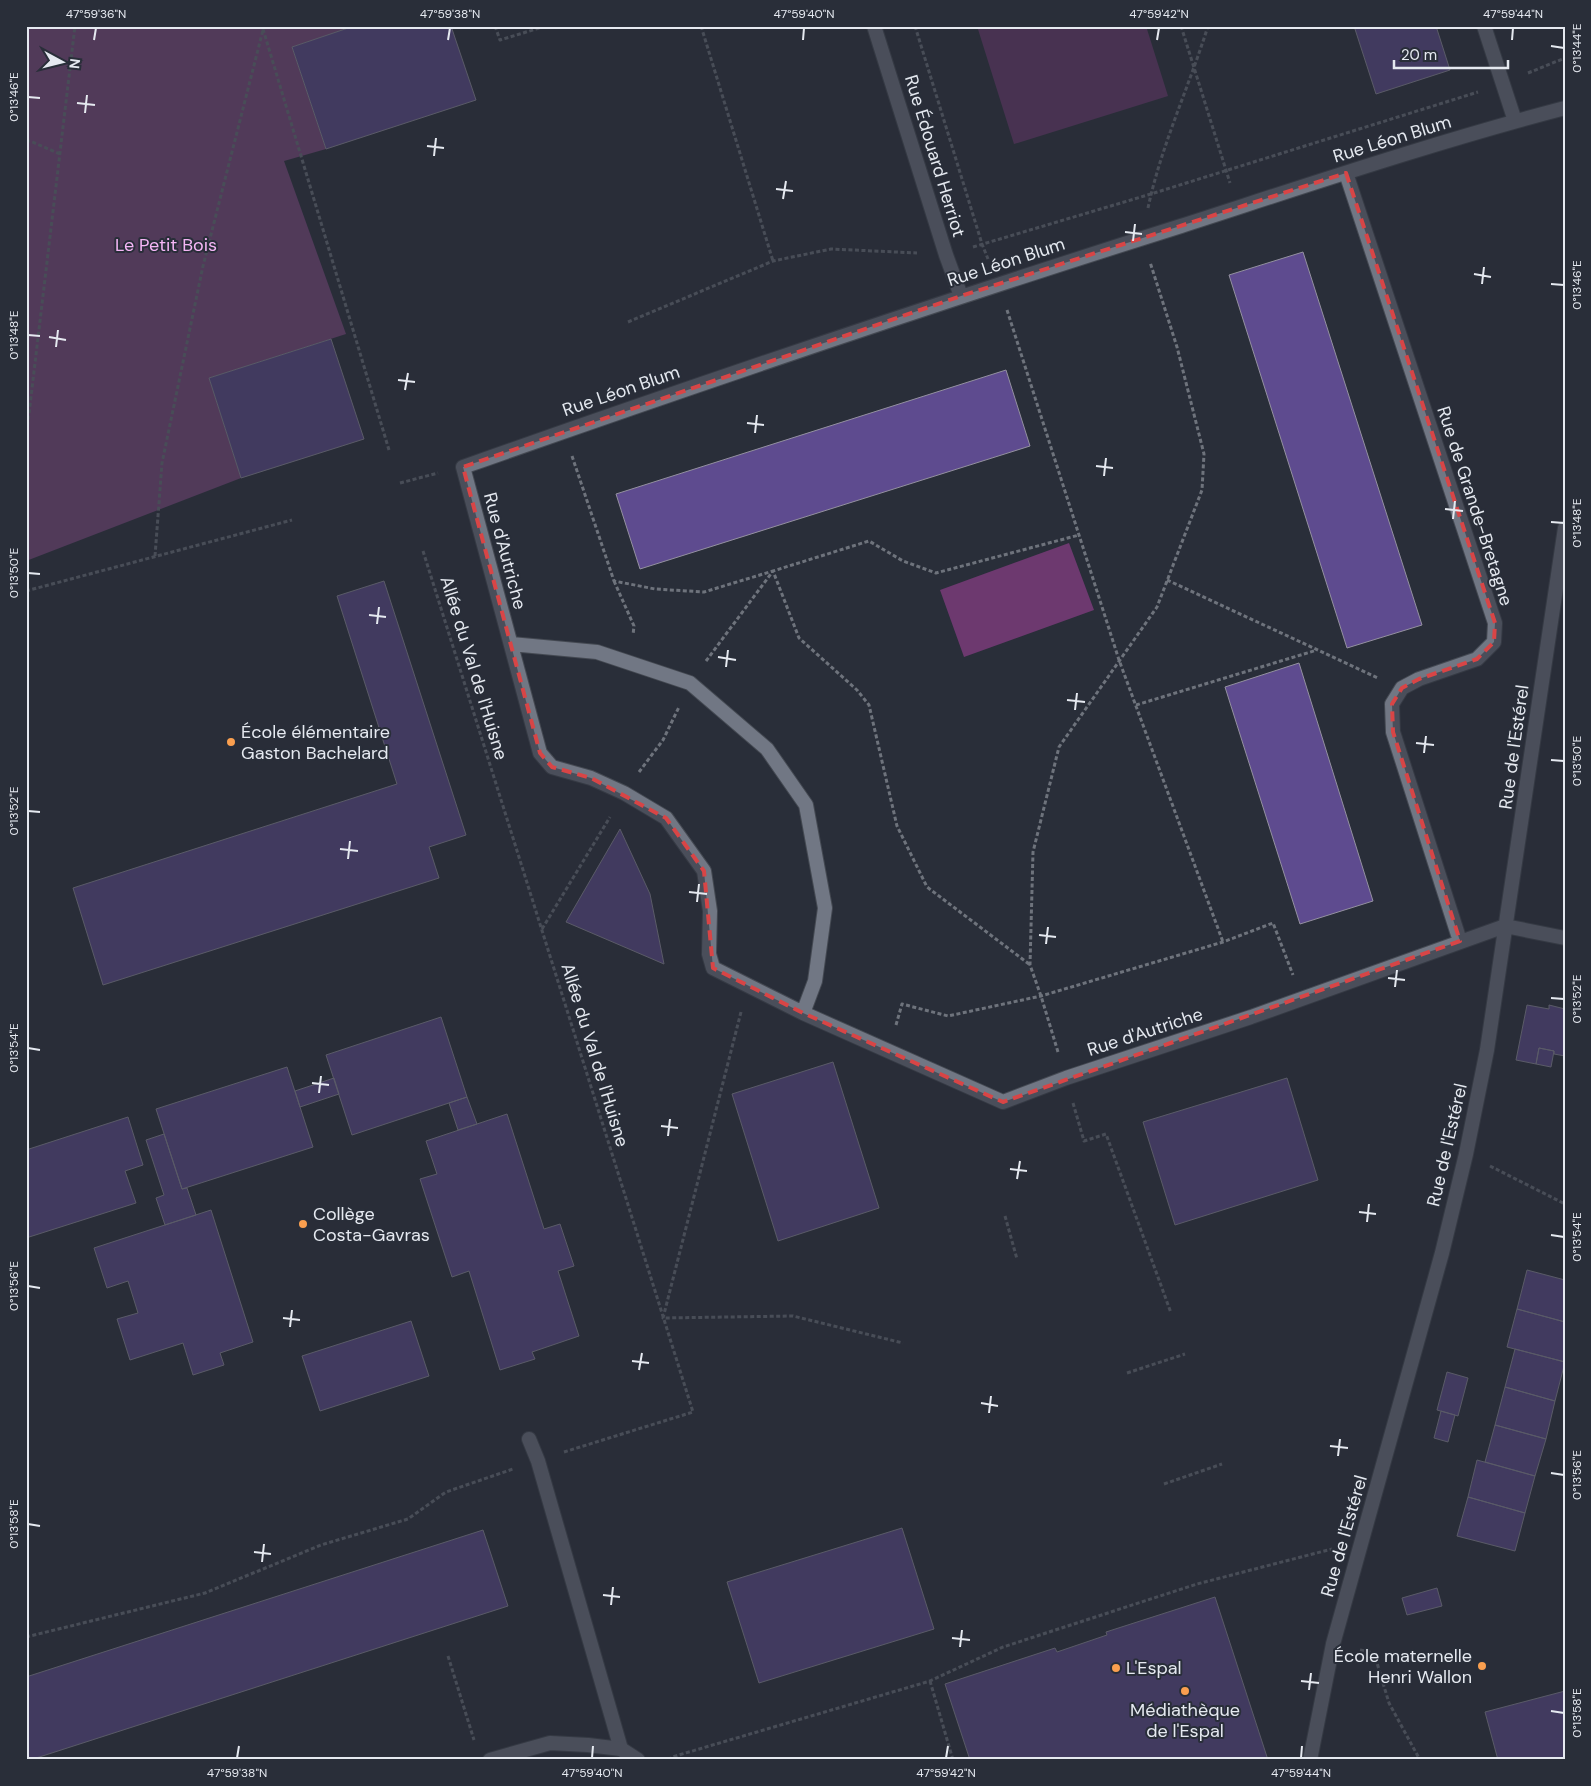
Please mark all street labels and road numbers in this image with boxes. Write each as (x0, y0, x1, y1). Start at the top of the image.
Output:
street label: Rue Édouard Herriot (899, 72, 971, 240)
street label: Rue Léon Blum (1330, 110, 1454, 168)
street label: Rue Léon Blum (944, 232, 1068, 292)
street label: Rue Léon Blum (559, 360, 683, 422)
street label: Rue de Grande-Bretagne (1431, 403, 1519, 609)
street label: Rue d'Autriche (478, 490, 532, 612)
street label: Allée du Val de l'Huisne (435, 573, 513, 763)
street label: Rue de l'Estérel (1493, 683, 1535, 811)
street label: Allée du Val de l'Huisne (556, 960, 634, 1150)
street label: Rue d'Autriche (1084, 1002, 1206, 1062)
street label: Rue de l'Estérel (1421, 1081, 1473, 1209)
street label: Rue de l'Estérel (1315, 1472, 1373, 1600)

